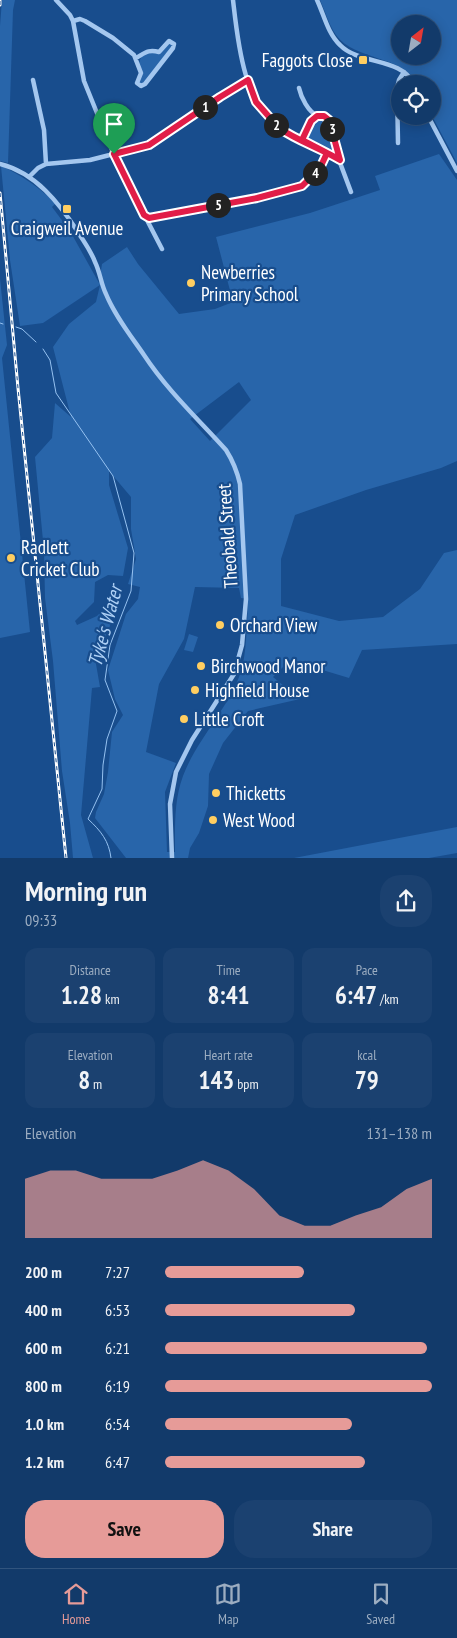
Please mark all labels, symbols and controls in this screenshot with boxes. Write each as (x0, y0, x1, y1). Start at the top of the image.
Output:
north arrow (391, 15, 441, 65)
map controls (391, 15, 441, 125)
place label: Faggots Close (262, 48, 353, 72)
marker: Faggots Close (357, 54, 369, 66)
button: locate (391, 75, 441, 125)
pin: 1 (192, 94, 218, 120)
text: 1 (202, 98, 209, 116)
pin (93, 103, 135, 154)
icon: arrive (100, 110, 128, 138)
pin: 2 (264, 112, 288, 138)
text: 2 (273, 116, 280, 134)
pin: 3 (320, 116, 344, 142)
text: 3 (329, 120, 336, 138)
pin: 4 (302, 160, 328, 186)
text: 4 (312, 164, 319, 182)
pin: 5 (206, 192, 230, 218)
text: 5 (215, 196, 222, 214)
marker: Craigweil Avenue (61, 203, 73, 215)
place label: Craigweil Avenue (11, 216, 123, 240)
place label: Newberries Primary School (201, 260, 299, 306)
marker: Newberries Primary School (185, 277, 197, 289)
street label: Theobald Street (211, 482, 243, 589)
place label: Radlett Cricket Club (21, 535, 99, 581)
marker: Radlett Cricket Club (5, 552, 17, 564)
water label: Tyke's Water (82, 580, 129, 669)
place label: Orchard View (230, 613, 318, 637)
marker: Orchard View (214, 619, 226, 631)
place label: Birchwood Manor (211, 654, 326, 678)
marker: Birchwood Manor (195, 660, 207, 672)
place label: Highfield House (205, 678, 310, 702)
marker: Highfield House (189, 684, 201, 696)
place label: Little Croft (194, 707, 265, 731)
marker: Little Croft (178, 713, 190, 725)
place label: Thicketts (226, 781, 286, 805)
marker: Thicketts (210, 787, 222, 799)
place label: West Wood (223, 808, 295, 832)
marker: West Wood (207, 814, 219, 826)
text: Morning run (25, 872, 147, 909)
button: share (380, 875, 432, 927)
text: 09:33 (25, 910, 57, 930)
text: Distance (70, 961, 111, 979)
text: Time (216, 961, 241, 979)
text: Pace (356, 961, 378, 979)
text: 1.28 (61, 979, 102, 1011)
text: 8:41 (207, 979, 250, 1011)
text: 6:47 (335, 979, 377, 1011)
text: km (102, 990, 120, 1008)
text: /km (377, 990, 399, 1008)
text: Elevation (68, 1046, 113, 1064)
text: Heart rate (204, 1046, 253, 1064)
text: kcal (357, 1046, 376, 1064)
text: 8 (78, 1064, 90, 1096)
text: 143 (198, 1064, 234, 1096)
text: 79 (355, 1064, 379, 1096)
text: m (90, 1075, 102, 1093)
text: bpm (234, 1075, 259, 1093)
text: Elevation (25, 1123, 76, 1143)
text: 131–138 m (367, 1123, 432, 1143)
text: 200 m (25, 1262, 62, 1282)
text: 7:27 (105, 1262, 130, 1282)
text: 400 m (25, 1300, 62, 1320)
text: 6:53 (105, 1300, 130, 1320)
text: 600 m (25, 1338, 62, 1358)
text: 6:21 (105, 1338, 130, 1358)
text: 800 m (25, 1376, 62, 1396)
text: 6:19 (105, 1376, 130, 1396)
text: 1.0 km (25, 1414, 64, 1434)
text: 6:54 (105, 1414, 130, 1434)
text: 1.2 km (25, 1452, 64, 1472)
text: 6:47 (105, 1452, 130, 1472)
button: Save (25, 1500, 224, 1558)
button: Share (234, 1500, 432, 1558)
tab: Home (62, 1580, 90, 1628)
tab: Map (214, 1580, 242, 1628)
tab: Saved (366, 1580, 395, 1628)

